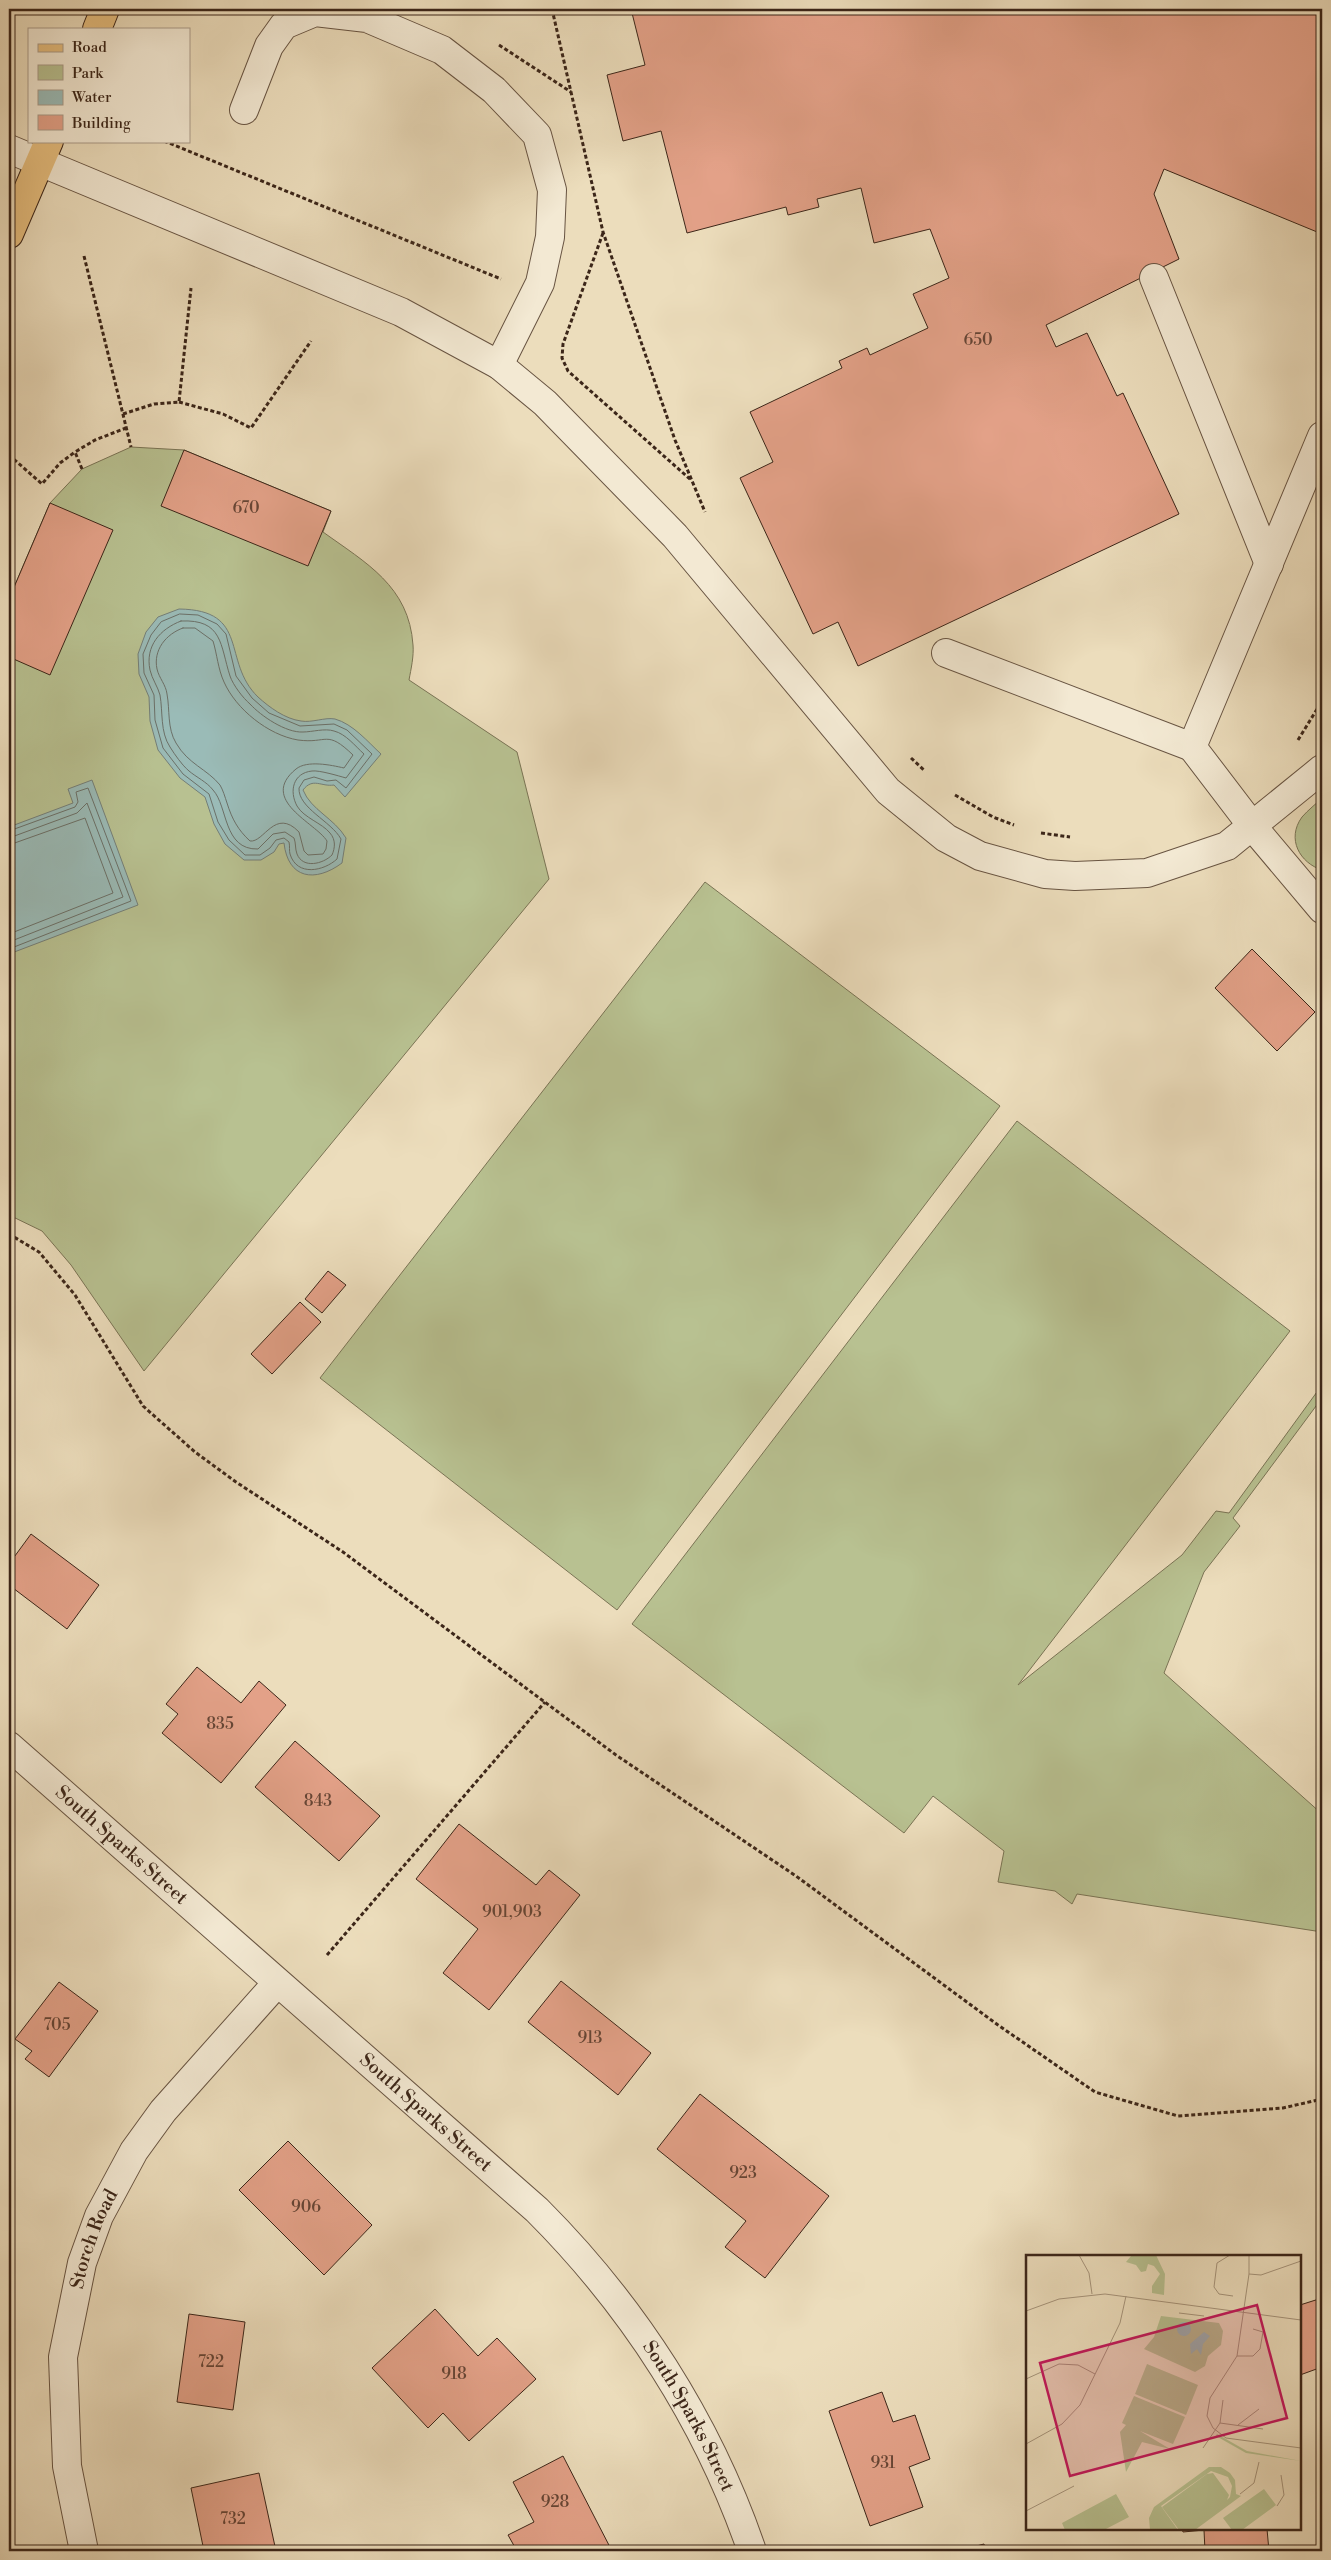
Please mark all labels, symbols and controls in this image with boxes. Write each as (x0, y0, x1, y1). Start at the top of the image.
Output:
legend (28, 28, 190, 142)
text: Road (72, 38, 107, 57)
text: Park (72, 64, 104, 83)
text: Water (71, 88, 112, 107)
text: Building (71, 114, 131, 133)
house number: 650 (963, 330, 993, 350)
house number: 670 (232, 498, 260, 518)
house number: 835 (206, 1714, 234, 1734)
street label: South Sparks Street (50, 1780, 193, 1910)
house number: 843 (304, 1791, 332, 1811)
house number: 901,903 (482, 1902, 542, 1922)
house number: 705 (43, 2015, 71, 2035)
house number: 913 (578, 2028, 603, 2048)
street label: South Sparks Street (355, 2048, 497, 2177)
house number: 923 (729, 2163, 757, 2183)
street label: Storch Road (65, 2185, 123, 2291)
house number: 906 (291, 2197, 321, 2217)
inset map (1026, 2255, 1301, 2530)
street label: South Sparks Street (637, 2336, 740, 2495)
house number: 722 (198, 2352, 224, 2372)
house number: 918 (441, 2364, 467, 2384)
house number: 931 (870, 2453, 896, 2473)
house number: 928 (541, 2492, 570, 2512)
house number: 732 (220, 2509, 246, 2529)

